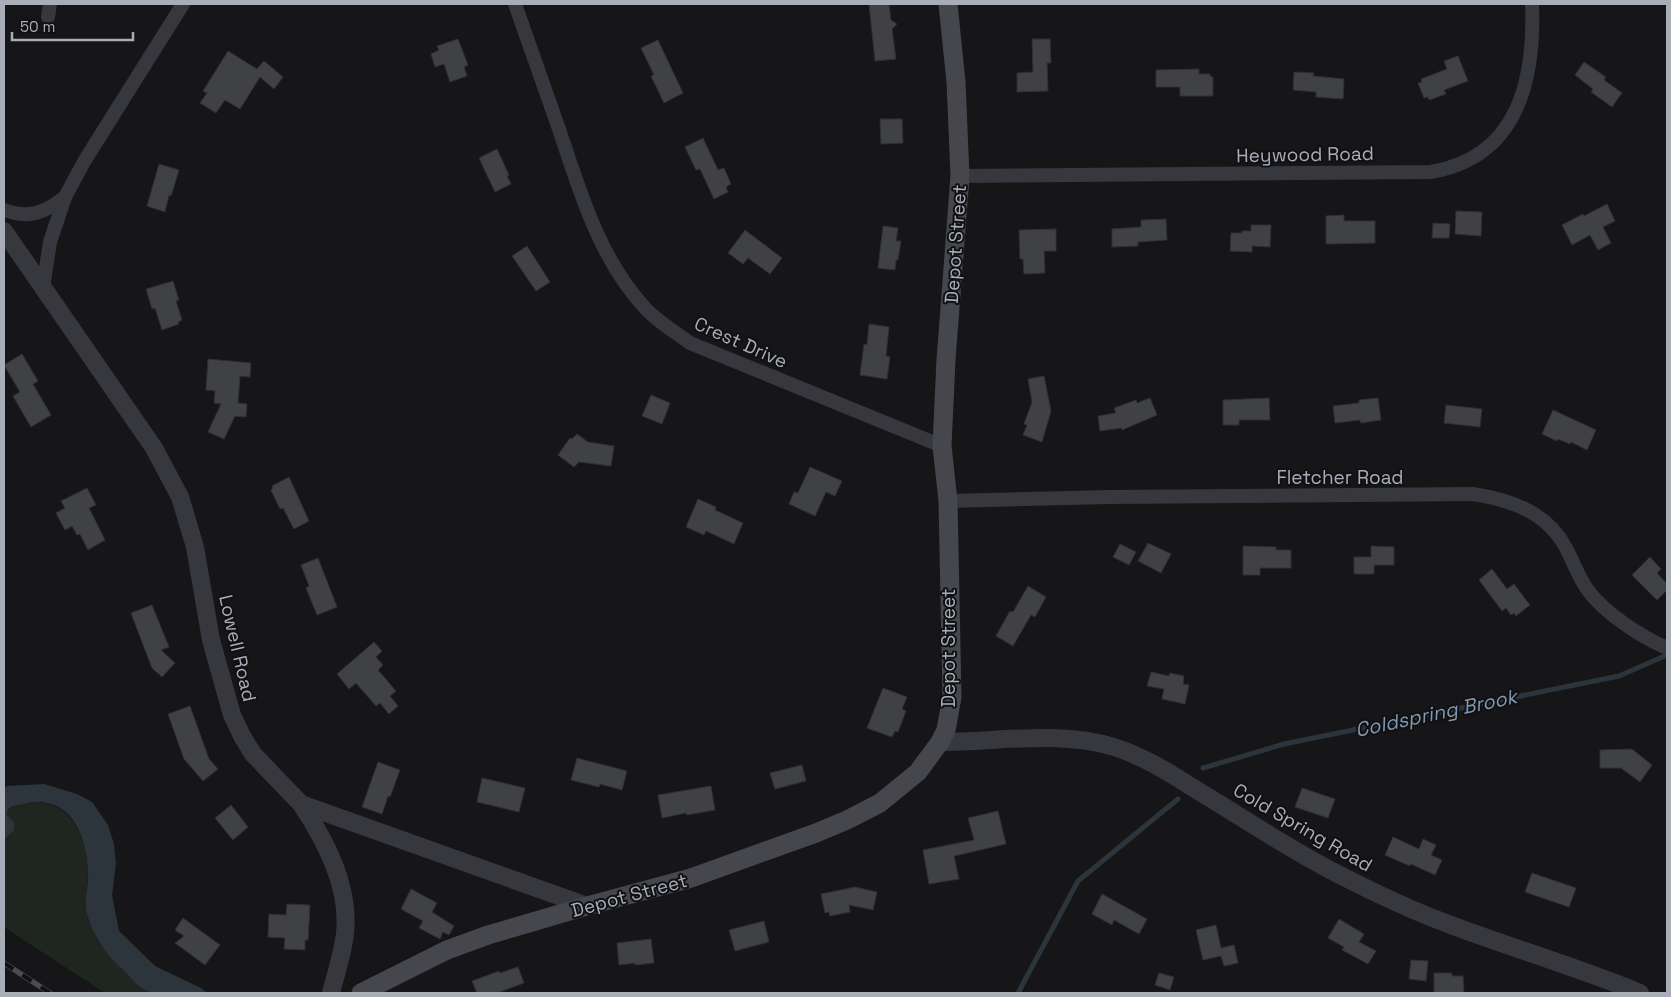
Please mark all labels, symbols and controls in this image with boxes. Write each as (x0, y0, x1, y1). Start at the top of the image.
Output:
scale bar (12, 10, 134, 42)
text: 50 m (20, 17, 55, 36)
street label: Heywood Road (1236, 141, 1374, 168)
street label: Depot Street (939, 184, 972, 304)
street label: Crest Drive (690, 311, 791, 374)
street label: Fletcher Road (1276, 465, 1404, 490)
street label: Depot Street (936, 588, 961, 708)
street label: Lowell Road (213, 592, 262, 704)
water label: Coldspring Brook (1353, 683, 1522, 743)
street label: Cold Spring Road (1229, 777, 1377, 877)
street label: Depot Street (568, 868, 690, 923)

